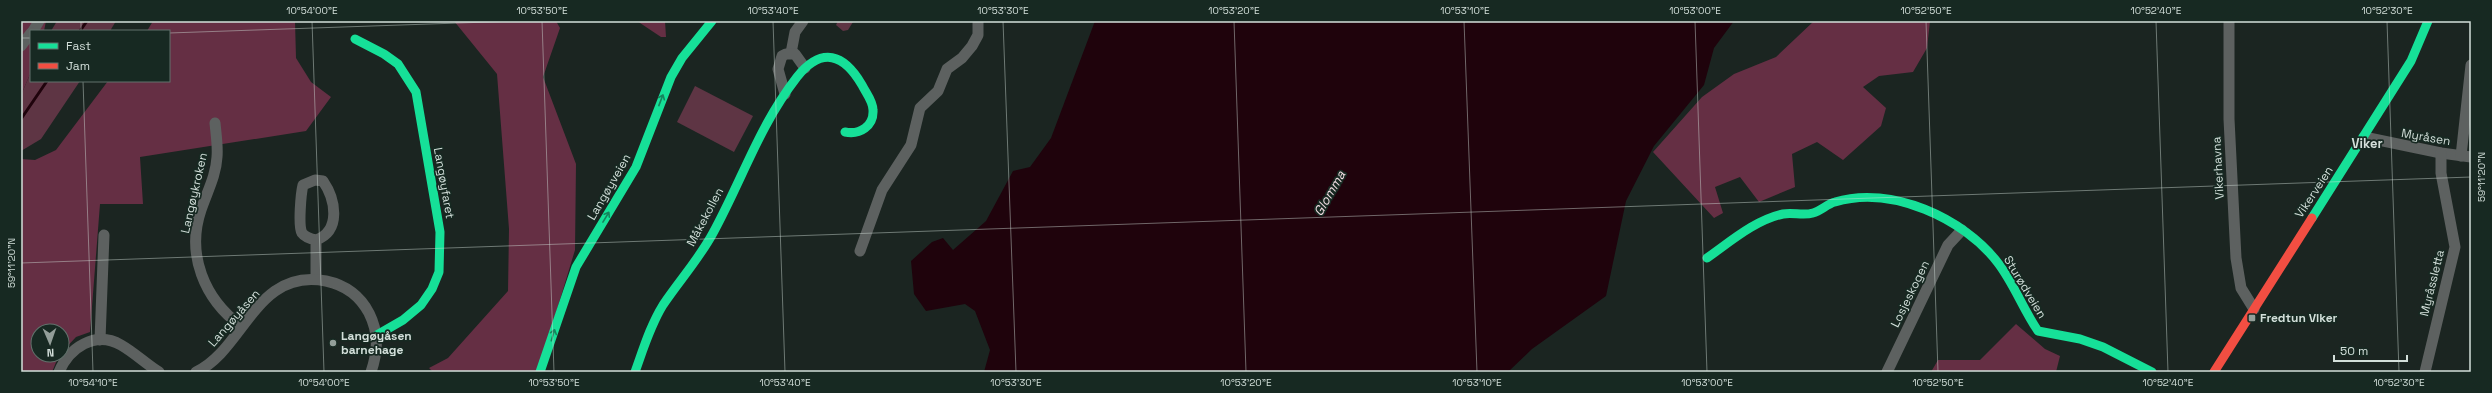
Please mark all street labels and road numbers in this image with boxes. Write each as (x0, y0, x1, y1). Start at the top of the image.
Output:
street label: Myråsen (2400, 125, 2452, 149)
street label: Vikerhavna (2208, 136, 2228, 200)
street label: Langøyfaret (430, 146, 458, 220)
street label: Langøykroken (177, 151, 211, 235)
street label: Langøyveien (584, 151, 634, 223)
street label: Vikerveien (2291, 163, 2337, 221)
street label: Måkekollen (683, 185, 727, 249)
street label: Myråssletta (2416, 248, 2448, 318)
street label: Sturødveien (2000, 253, 2050, 321)
street label: Losjeskogen (1887, 258, 1933, 330)
street label: Langøyåsen (205, 286, 263, 350)

